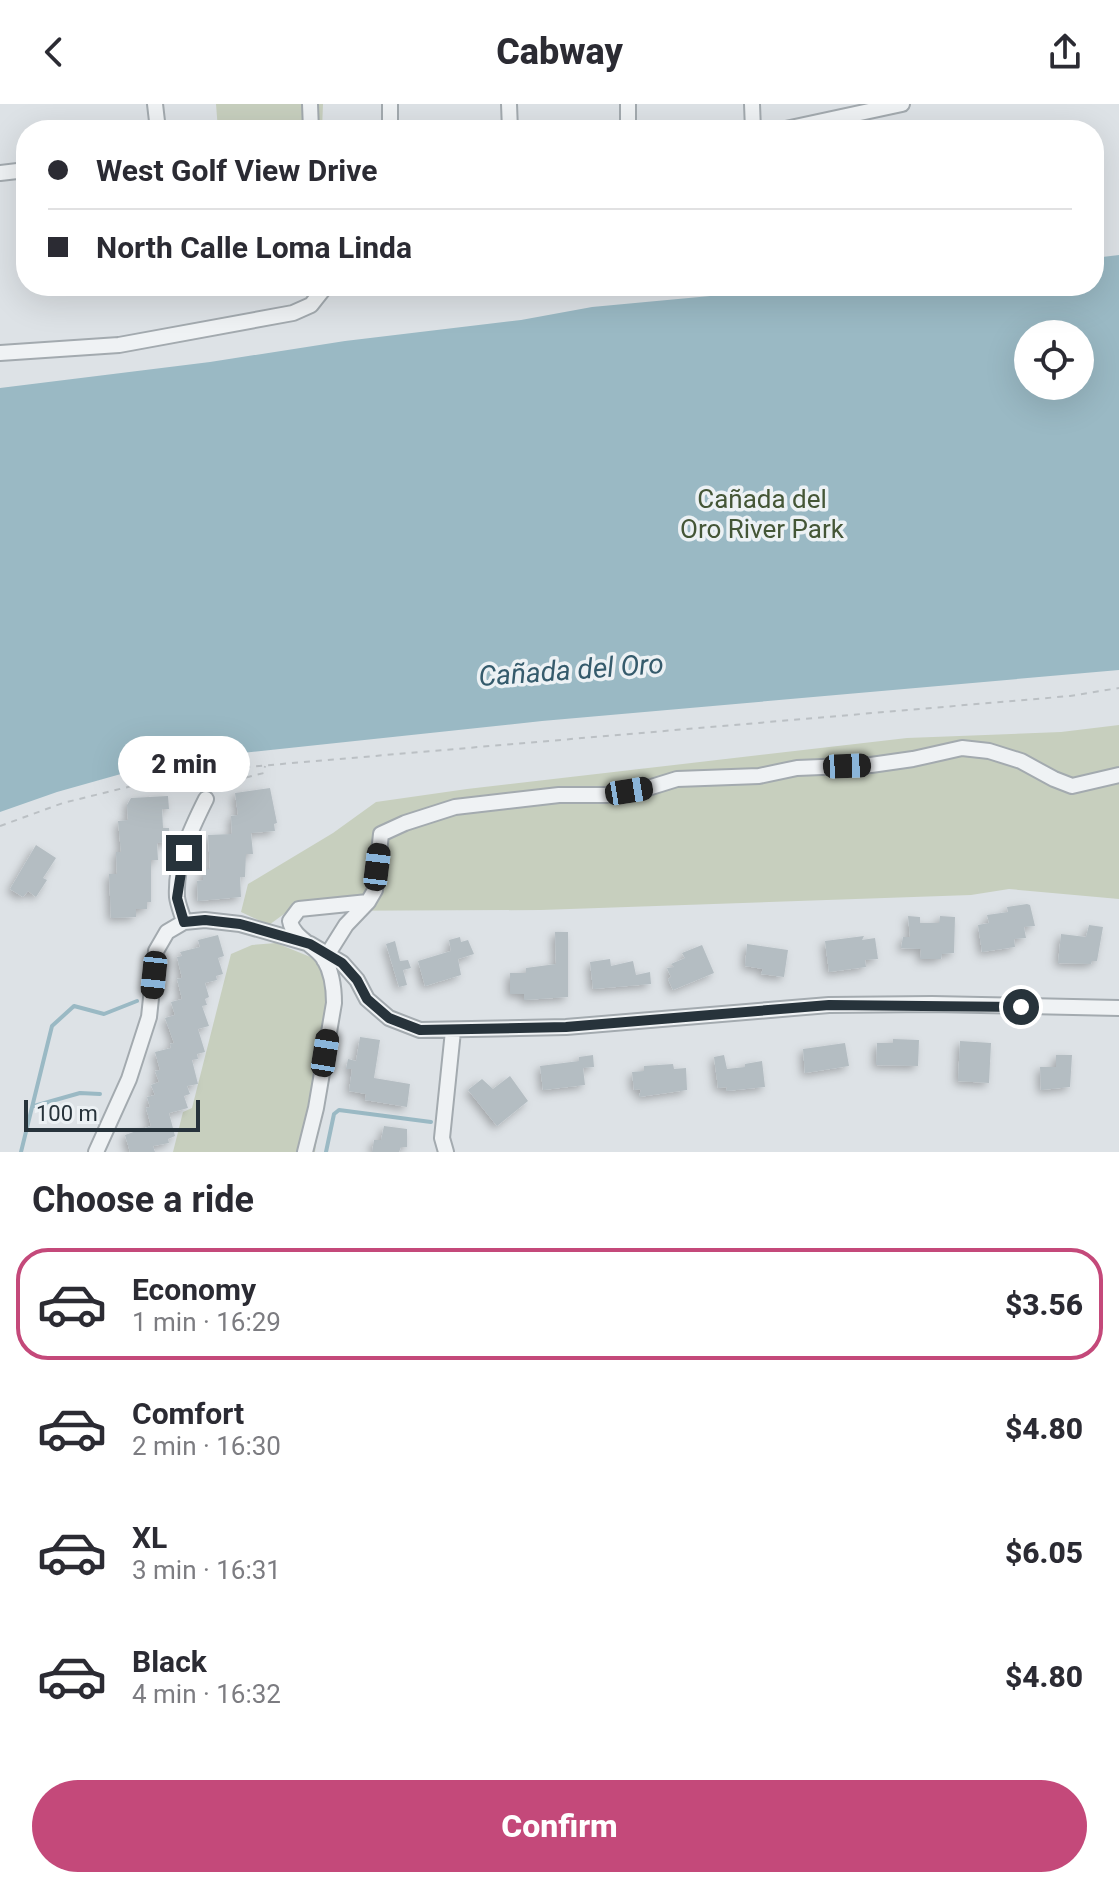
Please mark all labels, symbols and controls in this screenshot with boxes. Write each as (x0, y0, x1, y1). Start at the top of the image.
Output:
icon: back (32, 30, 76, 74)
icon: share (1043, 30, 1087, 74)
text: Cabway (496, 31, 623, 73)
text: West Golf View Drive (96, 153, 377, 188)
text: North Calle Loma Linda (96, 230, 412, 265)
map controls (1014, 320, 1094, 400)
button: locate (1014, 320, 1094, 400)
park label: Cañada del Oro River Park (680, 484, 845, 544)
water label: Cañada del Oro (477, 647, 665, 693)
callout: 2 min (118, 737, 250, 793)
text: 2 min (151, 749, 217, 779)
car (823, 753, 871, 779)
car (603, 775, 655, 807)
route end (166, 835, 202, 871)
car (362, 842, 392, 892)
car (140, 950, 168, 1000)
route start (1003, 989, 1039, 1025)
car (309, 1027, 341, 1079)
scale bar (24, 1096, 200, 1132)
text: 100 m (36, 1101, 98, 1126)
text: Choose a ride (32, 1179, 254, 1221)
icon: car (36, 1268, 108, 1340)
text: Economy (132, 1272, 256, 1307)
text: $3.56 (1005, 1287, 1083, 1322)
text: 1 min · 16:29 (132, 1307, 281, 1337)
icon: car (36, 1392, 108, 1464)
text: Comfort (132, 1396, 244, 1431)
text: $4.80 (1005, 1411, 1083, 1446)
text: 2 min · 16:30 (132, 1431, 281, 1461)
icon: car (36, 1516, 108, 1588)
text: XL (132, 1520, 167, 1555)
text: $6.05 (1005, 1535, 1083, 1570)
text: 3 min · 16:31 (132, 1555, 281, 1585)
icon: car (36, 1640, 108, 1712)
text: Black (132, 1644, 207, 1679)
text: $4.80 (1005, 1659, 1083, 1694)
text: 4 min · 16:32 (132, 1679, 281, 1709)
button: Confirm (32, 1780, 1087, 1872)

